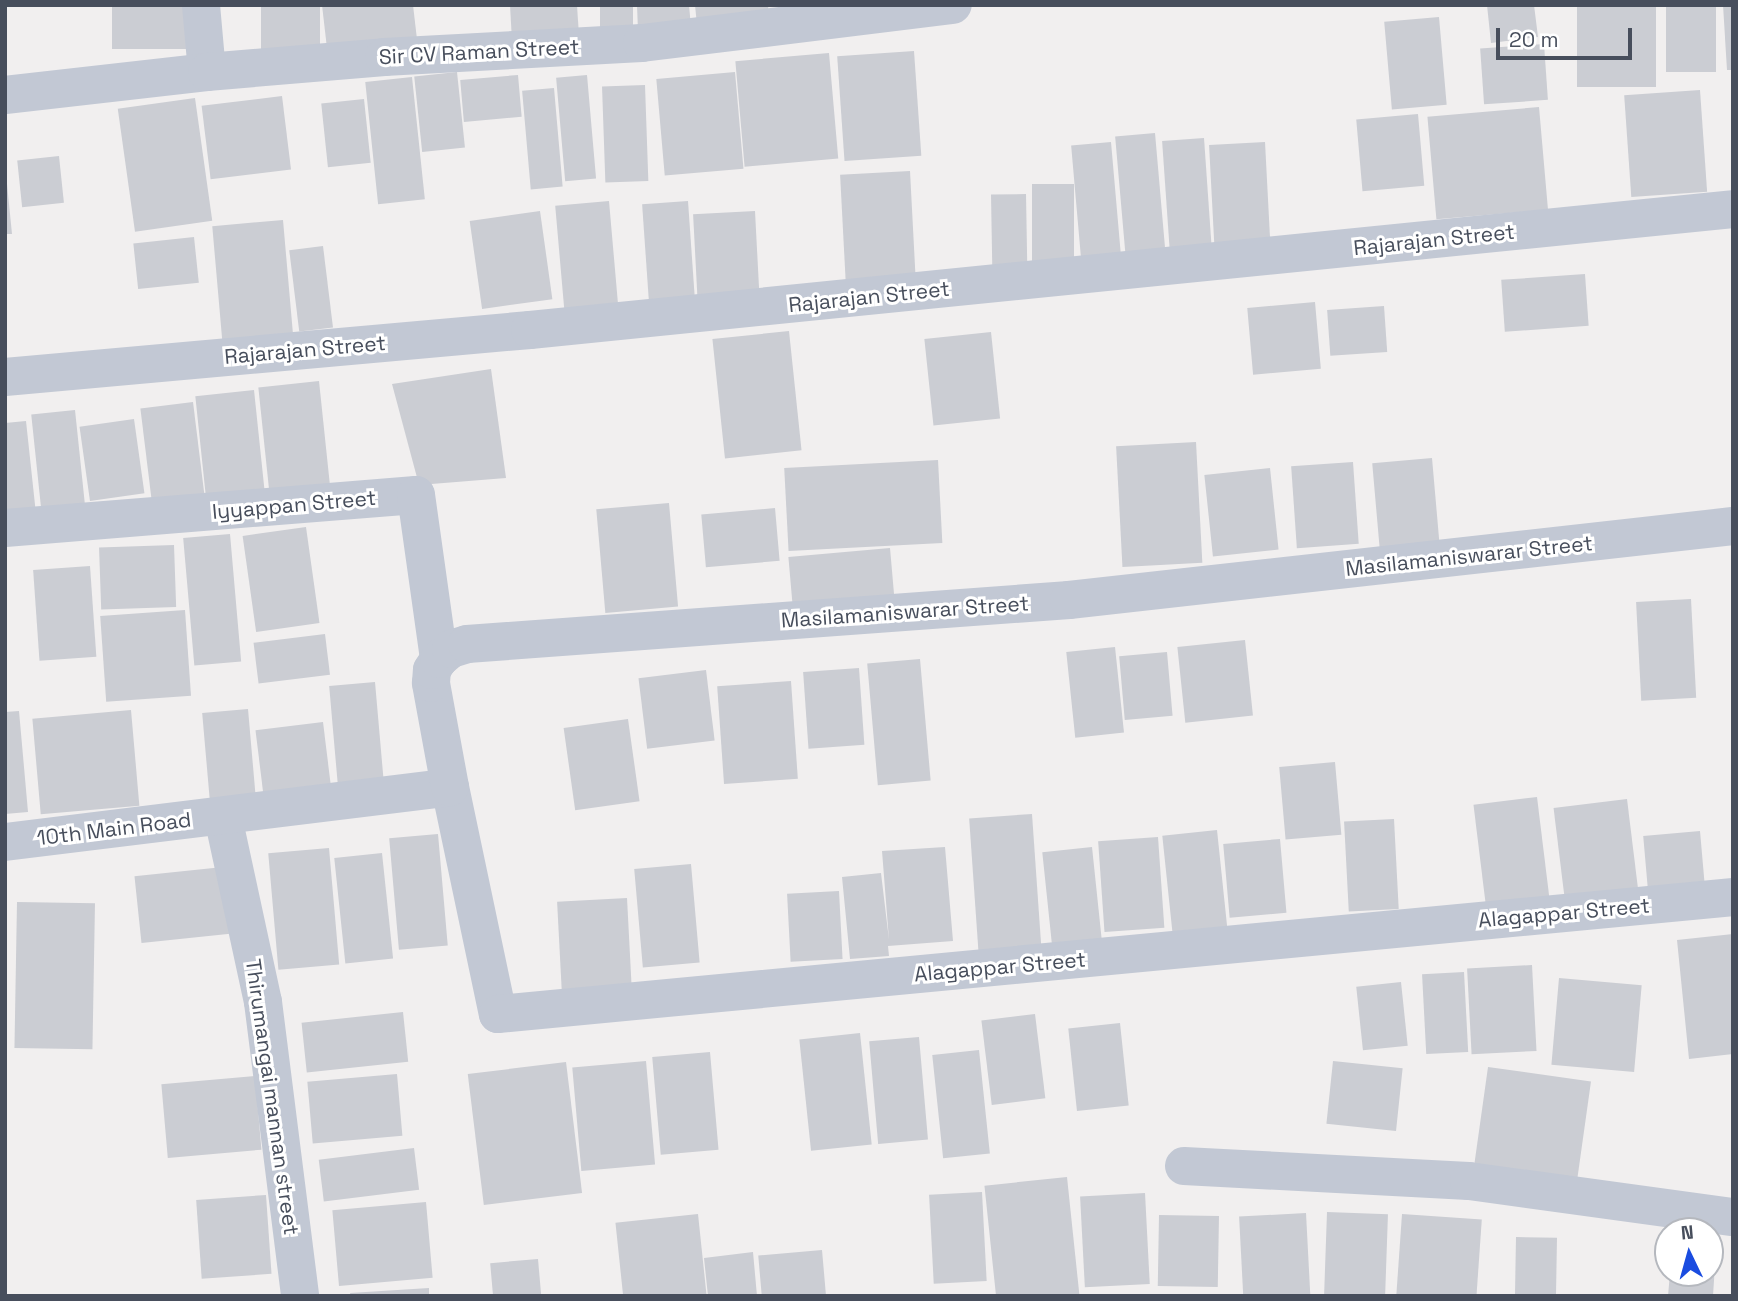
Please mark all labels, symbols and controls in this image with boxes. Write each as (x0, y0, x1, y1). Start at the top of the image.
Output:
scale bar (1500, 14, 1636, 58)
text: 20 m (1509, 26, 1559, 53)
street label: Sir CV Raman Street (378, 34, 580, 70)
street label: Rajarajan Street (1352, 219, 1516, 261)
street label: Rajarajan Street (787, 276, 951, 318)
street label: Rajarajan Street (223, 330, 387, 370)
street label: Iyyappan Street (211, 485, 377, 525)
street label: Masilamaniswarar Street (1344, 530, 1594, 582)
street label: Masilamaniswarar Street (780, 591, 1030, 633)
street label: 10th Main Road (35, 807, 193, 851)
street label: Alagappar Street (1477, 893, 1651, 933)
street label: Alagappar Street (913, 947, 1087, 987)
street label: Thirumangai mannan street (240, 957, 304, 1237)
north arrow (1654, 1217, 1724, 1287)
text: N (1680, 1220, 1695, 1246)

